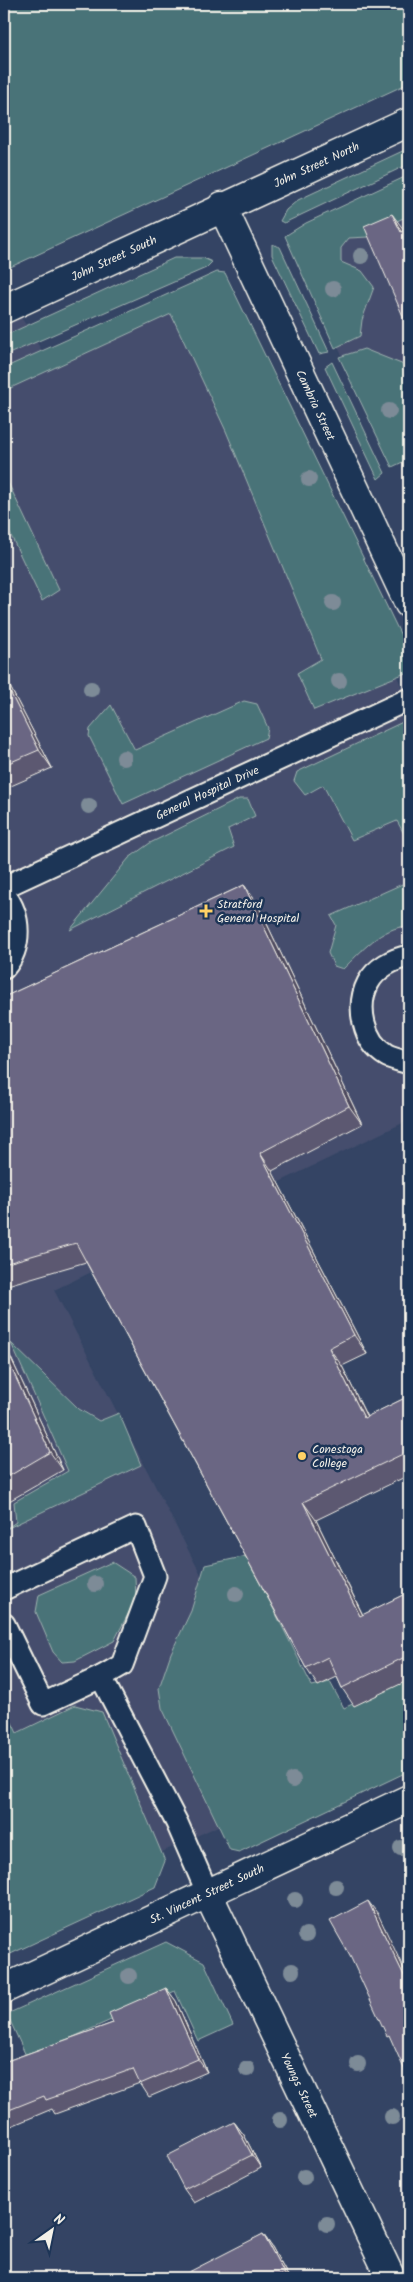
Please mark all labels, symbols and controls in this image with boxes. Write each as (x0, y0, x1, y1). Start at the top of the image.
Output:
street label: John Street North (270, 137, 362, 193)
street label: John Street South (68, 230, 160, 286)
street label: Cambria Street (291, 366, 341, 444)
street label: General Hospital Drive (152, 760, 263, 825)
place label: Stratford General Hospital (217, 895, 299, 928)
marker: Stratford General Hospital (199, 904, 213, 918)
place label: Conestoga College (312, 1440, 363, 1473)
marker: Conestoga College (296, 1450, 308, 1462)
street label: St. Vincent Street South (146, 1859, 267, 1929)
street label: Youngs Street (275, 2049, 323, 2122)
north arrow (28, 2204, 78, 2254)
text: N (49, 2208, 68, 2232)

